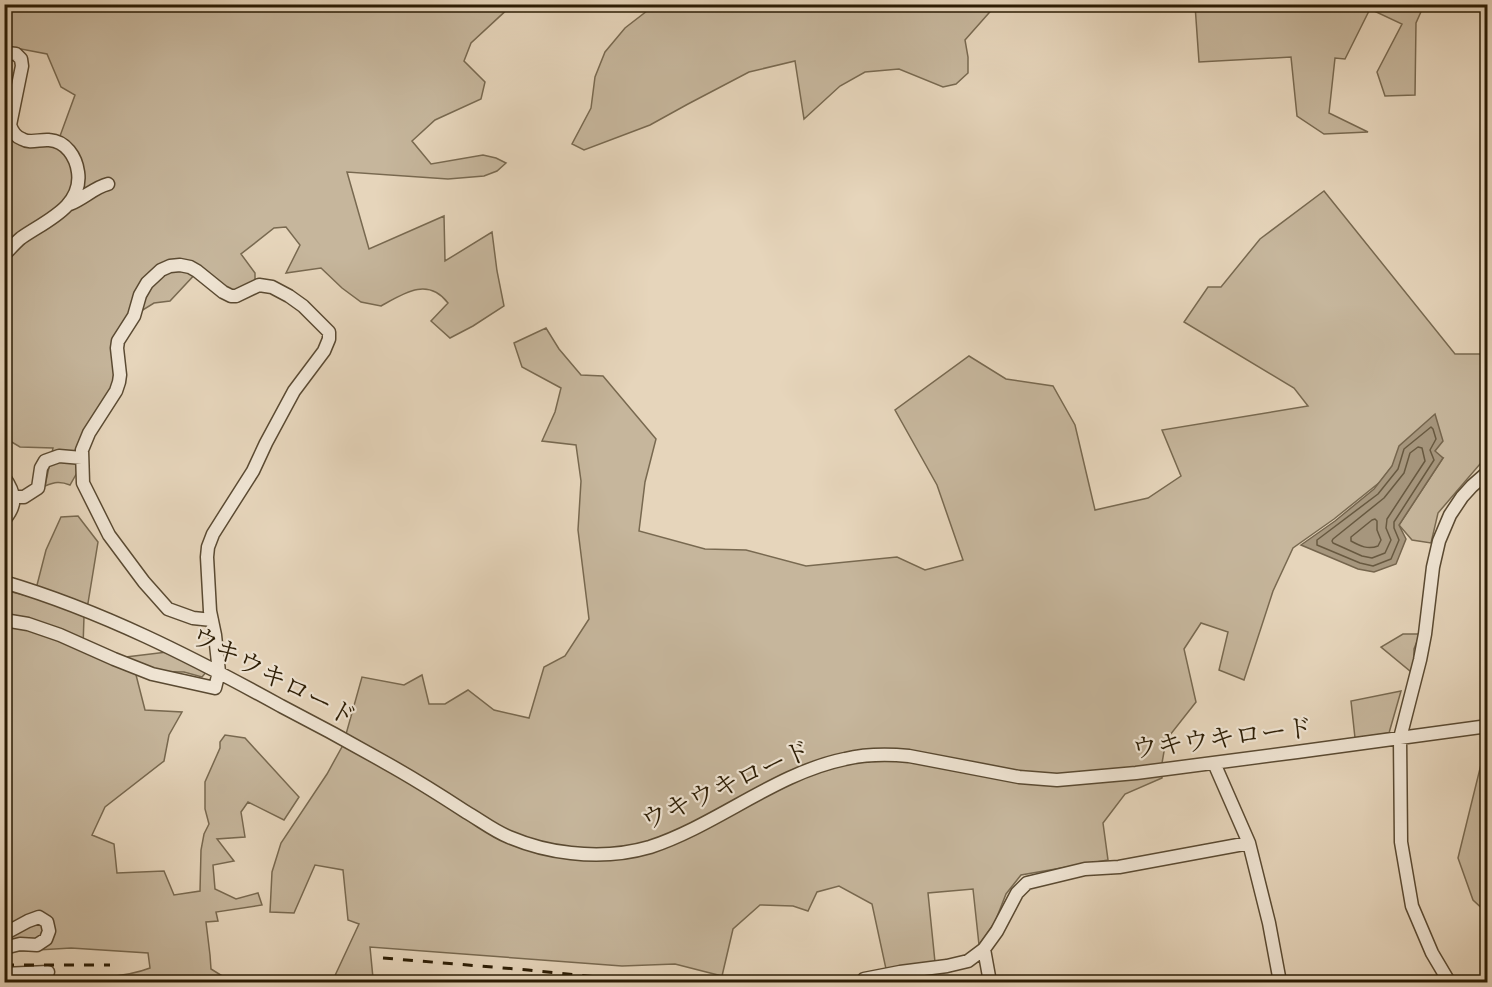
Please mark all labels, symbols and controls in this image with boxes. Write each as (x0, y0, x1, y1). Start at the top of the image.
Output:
street label: ウキウキロード (185, 620, 361, 734)
street label: ウキウキロード (1130, 712, 1314, 766)
street label: ウキウキロード (636, 734, 816, 838)

